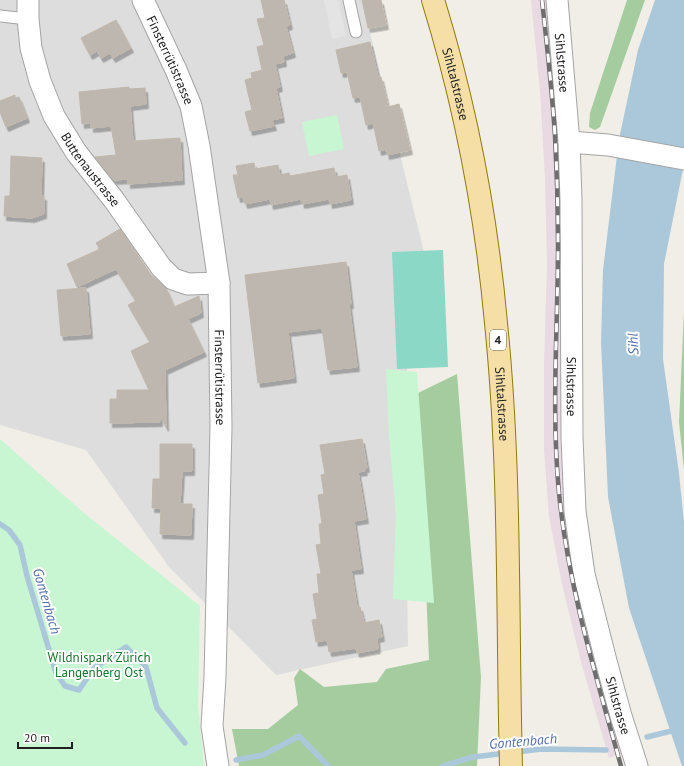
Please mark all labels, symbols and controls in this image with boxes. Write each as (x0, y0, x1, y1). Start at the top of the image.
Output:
street label: Finsterrütistrasse (143, 13, 197, 107)
street label: Sihlstrasse (551, 32, 573, 93)
street label: Sihltalstrasse (438, 46, 473, 122)
street label: Buttenaustrasse (57, 129, 124, 210)
street label: Finsterrütistrasse (211, 329, 229, 425)
road number: 4 (490, 330, 506, 350)
water label: Sihl (623, 332, 643, 355)
street label: Sihlstrasse (563, 357, 580, 416)
street label: Sihltalstrasse (491, 366, 512, 442)
water label: Gontenbach (29, 566, 65, 636)
park label: Wildnispark Zürich Langenberg Ost (48, 649, 151, 681)
street label: Sihlstrasse (602, 675, 634, 737)
scale bar (18, 724, 72, 750)
water label: Gontenbach (488, 729, 558, 753)
text: 20 m (24, 730, 50, 745)

